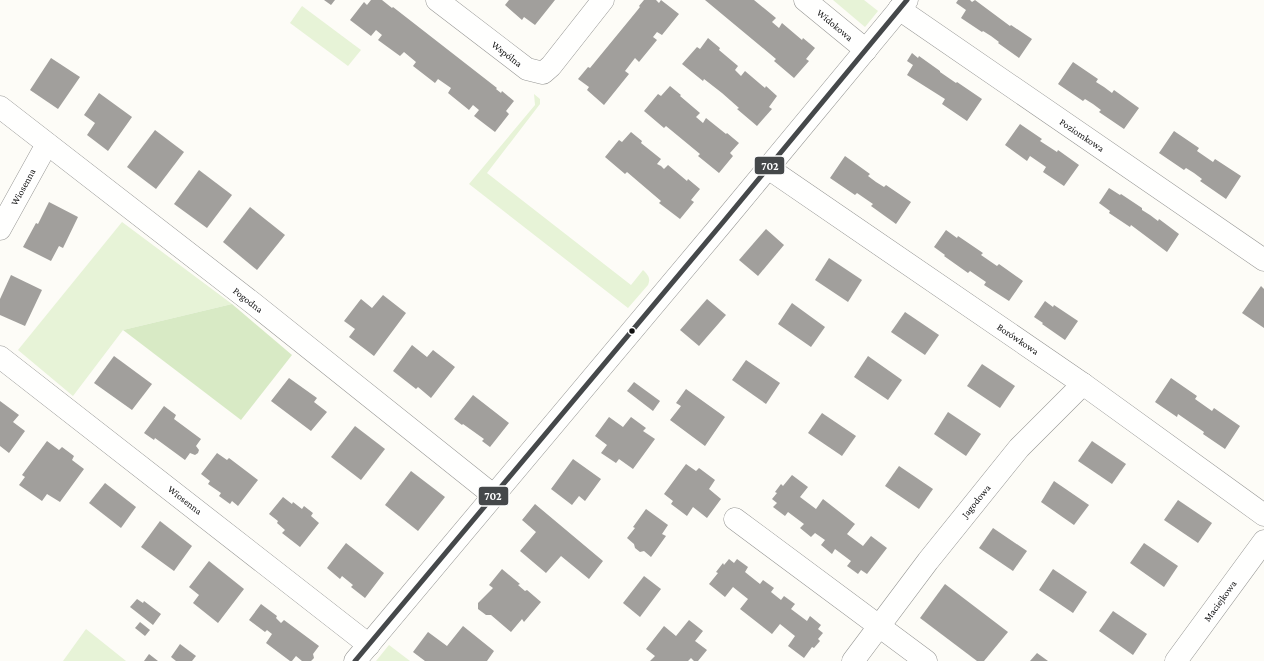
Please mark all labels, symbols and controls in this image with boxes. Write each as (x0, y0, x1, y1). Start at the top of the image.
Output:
street label: Widokowa (815, 7, 855, 43)
street label: Wspólna (490, 39, 525, 69)
street label: Poziomkowa (1058, 116, 1107, 154)
line badge: 702 (754, 156, 785, 175)
text: 702 (761, 160, 779, 172)
street label: Wiosenna (8, 166, 38, 207)
street label: Pogodna (231, 285, 265, 315)
street label: Borówkowa (995, 321, 1041, 357)
unlabelled marker (627, 326, 637, 336)
street label: Jagodowa (959, 482, 993, 521)
street label: Wiosenna (166, 483, 205, 517)
line badge: 702 (478, 486, 509, 506)
text: 702 (484, 490, 502, 502)
street label: Maciejkowa (1201, 578, 1240, 624)

